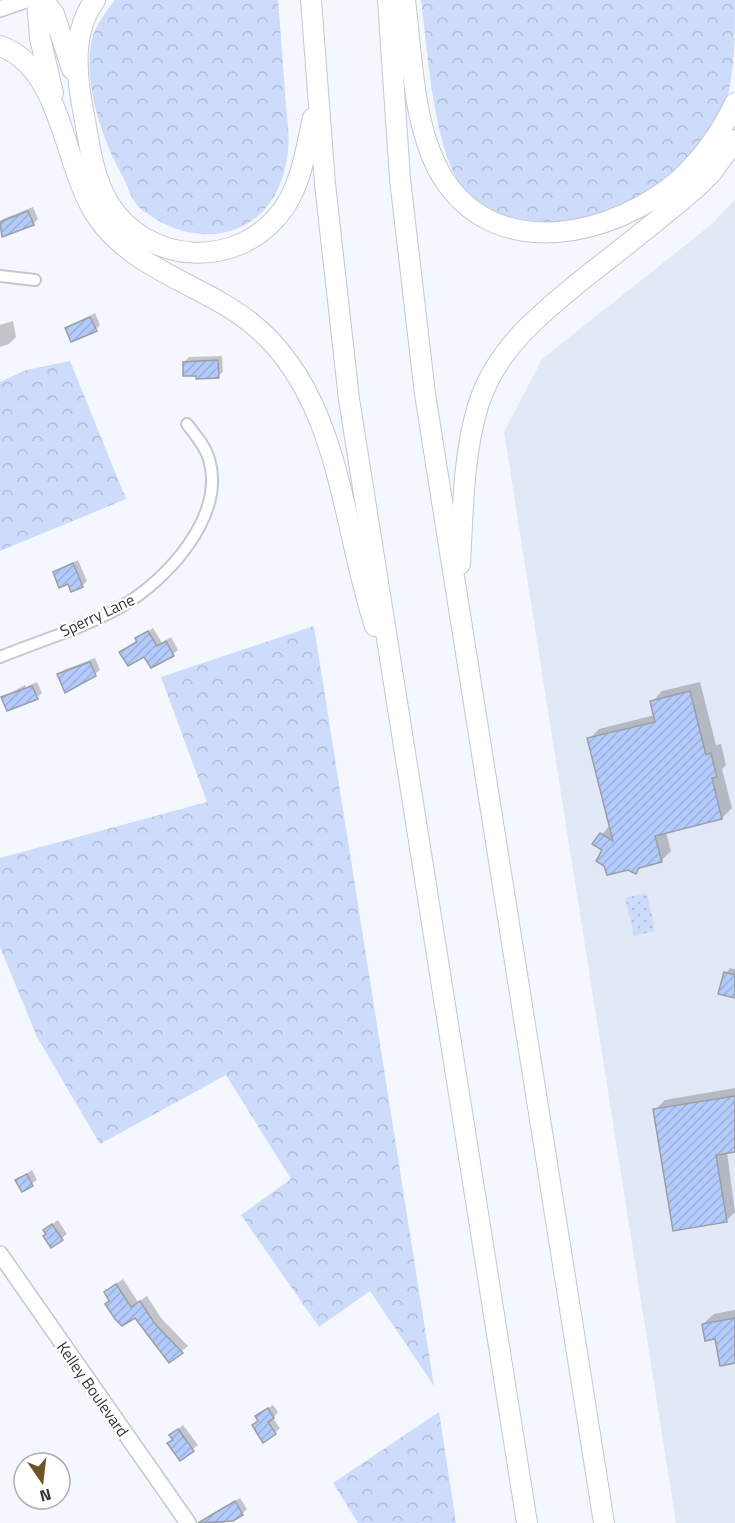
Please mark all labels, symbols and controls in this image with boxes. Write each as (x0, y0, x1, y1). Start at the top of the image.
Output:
street label: Sperry Lane (56, 587, 138, 643)
street label: Kelley Boulevard (51, 1337, 135, 1441)
north arrow (12, 1451, 72, 1511)
text: N (37, 1483, 54, 1509)

